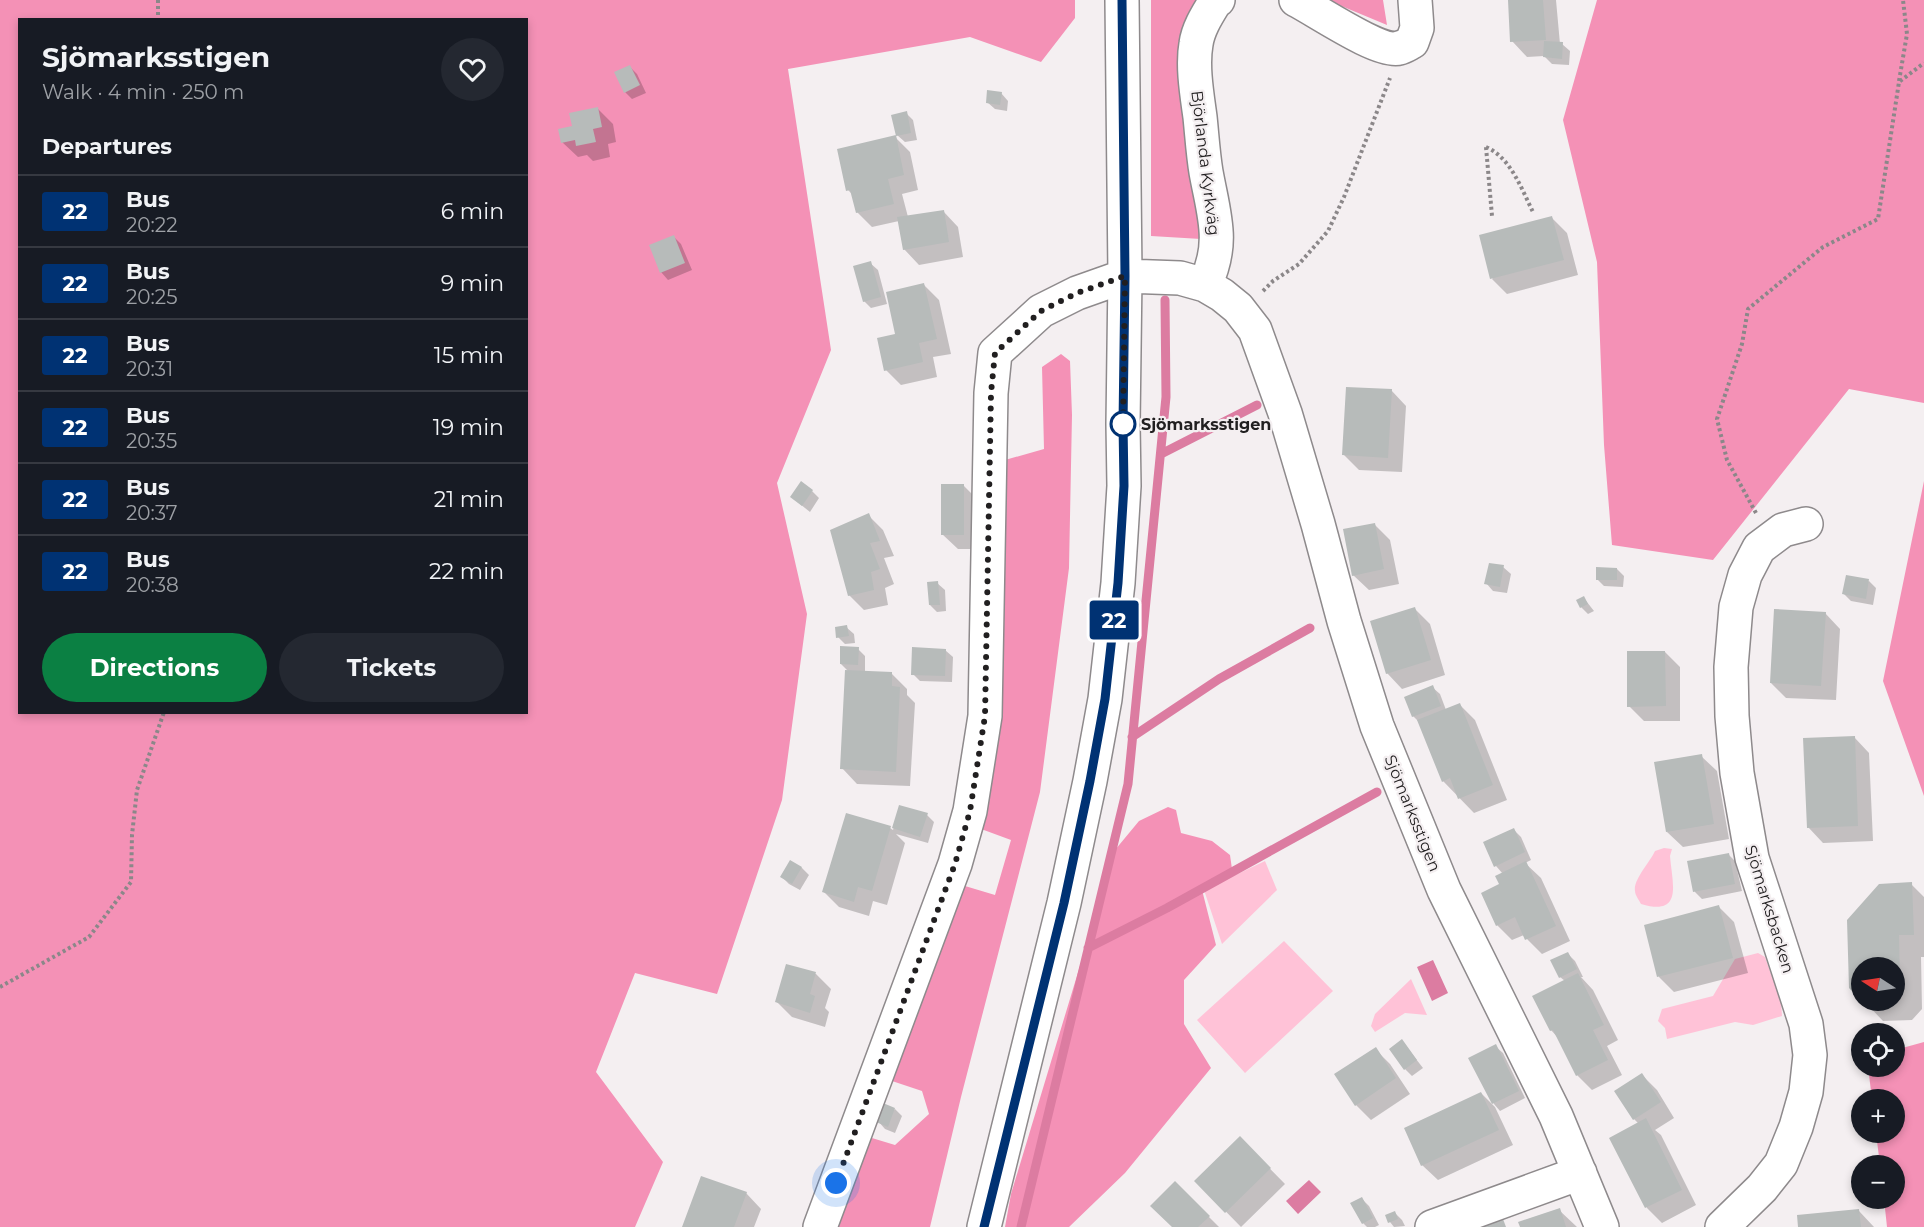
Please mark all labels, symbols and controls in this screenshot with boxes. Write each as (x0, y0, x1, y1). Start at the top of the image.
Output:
button: heart (441, 38, 504, 101)
text: Sjömarksstigen (42, 40, 270, 74)
text: Walk · 4 min · 250 m (42, 80, 244, 104)
street label: Björlanda Kyrkväg (1187, 89, 1224, 237)
text: Departures (42, 133, 172, 160)
text: Bus (126, 186, 170, 213)
text: 6 min (441, 198, 504, 225)
text: 22 (63, 199, 87, 224)
text: 20:22 (126, 213, 178, 237)
text: Bus (126, 258, 170, 285)
text: 9 min (441, 270, 504, 297)
text: 22 (63, 271, 87, 296)
text: 20:25 (126, 285, 177, 309)
text: Bus (126, 330, 170, 357)
text: 15 min (434, 342, 504, 369)
text: 22 (63, 343, 87, 368)
text: 20:31 (126, 357, 173, 381)
text: Bus (126, 402, 170, 429)
marker: Sjömarksstigen (1110, 411, 1136, 437)
text: 19 min (433, 414, 504, 441)
text: 22 (63, 415, 87, 440)
place label: Sjömarksstigen (1141, 415, 1271, 434)
text: 20:35 (126, 429, 177, 453)
text: Bus (126, 474, 170, 501)
text: 21 min (434, 486, 504, 513)
text: 22 (63, 487, 87, 512)
text: 20:37 (126, 501, 178, 525)
text: Bus (126, 546, 170, 573)
text: 22 min (429, 558, 504, 585)
text: 22 (63, 559, 87, 584)
text: 20:38 (126, 573, 179, 597)
line badge: 22 (1087, 600, 1141, 640)
text: 22 (1102, 608, 1126, 633)
button: Directions (42, 633, 267, 702)
button: Tickets (279, 633, 504, 702)
street label: Sjömarksstigen (1380, 752, 1445, 874)
street label: Sjömarksbacken (1741, 843, 1798, 975)
north arrow (1851, 957, 1905, 1011)
map controls (1851, 957, 1905, 1209)
button: locate (1851, 1023, 1905, 1077)
button: + (1851, 1089, 1905, 1143)
button: − (1851, 1155, 1905, 1209)
your location (821, 1168, 851, 1198)

